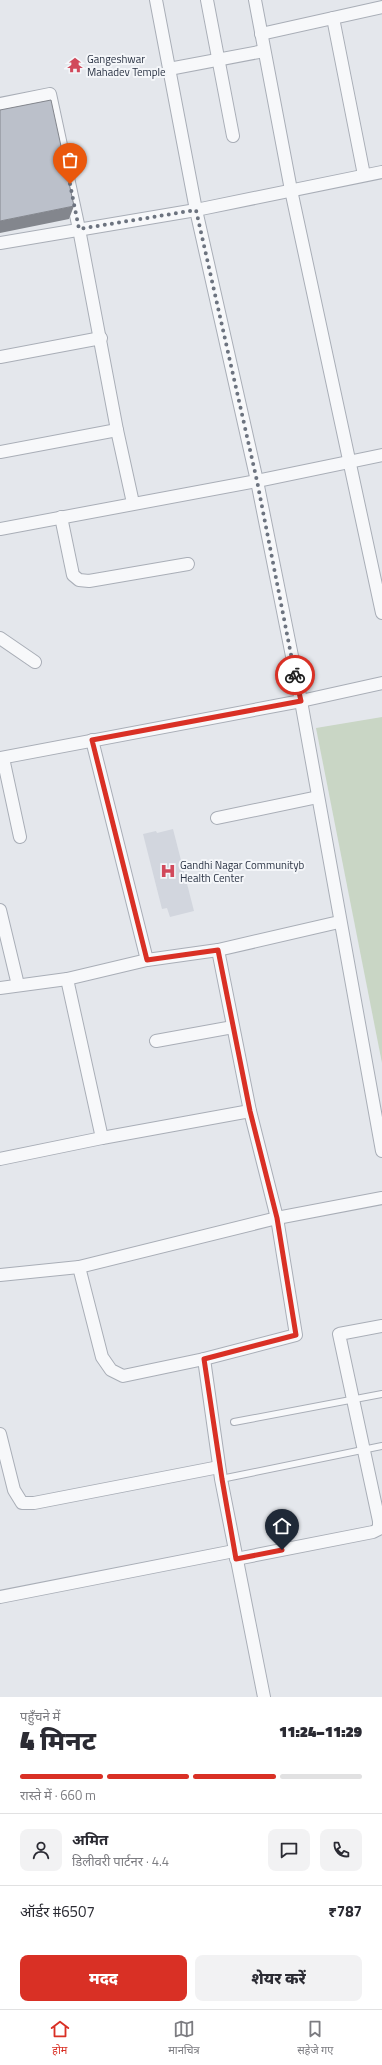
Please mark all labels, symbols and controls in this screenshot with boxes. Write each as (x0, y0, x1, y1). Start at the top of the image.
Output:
place label: Gangeshwar Mahadev Temple (87, 51, 166, 80)
temple icon: Gangeshwar Mahadev Temple (66, 56, 84, 74)
pin (53, 143, 87, 184)
icon: bag (59, 149, 81, 171)
courier (275, 655, 315, 695)
icon: bike (284, 664, 306, 686)
place label: Gandhi Nagar Communityb Health Center (180, 857, 304, 886)
hospital icon: Gandhi Nagar Communityb Health Center (159, 862, 177, 880)
pin (265, 1509, 299, 1550)
icon: home (271, 1515, 293, 1537)
text: पहुँचने में (20, 1706, 60, 1726)
text: 11:24–11:29 (279, 1720, 362, 1743)
text: 4 मिनट (20, 1721, 96, 1760)
text: रास्ते में · 660 m (20, 1785, 96, 1805)
text: अमित (72, 1828, 108, 1851)
button: person (20, 1829, 62, 1871)
button: chat (268, 1829, 310, 1871)
button: phone (320, 1829, 362, 1871)
text: डिलीवरी पार्टनर · 4.4 (72, 1851, 169, 1871)
text: ऑर्डर #6507 (20, 1900, 95, 1923)
text: ₹787 (328, 1900, 362, 1923)
button: मदद (20, 1955, 187, 2001)
button: शेयर करें (195, 1955, 362, 2001)
tab: होम (49, 2018, 71, 2058)
tab: मानचित्र (168, 2018, 200, 2058)
tab: सहेजे गए (297, 2018, 333, 2058)

